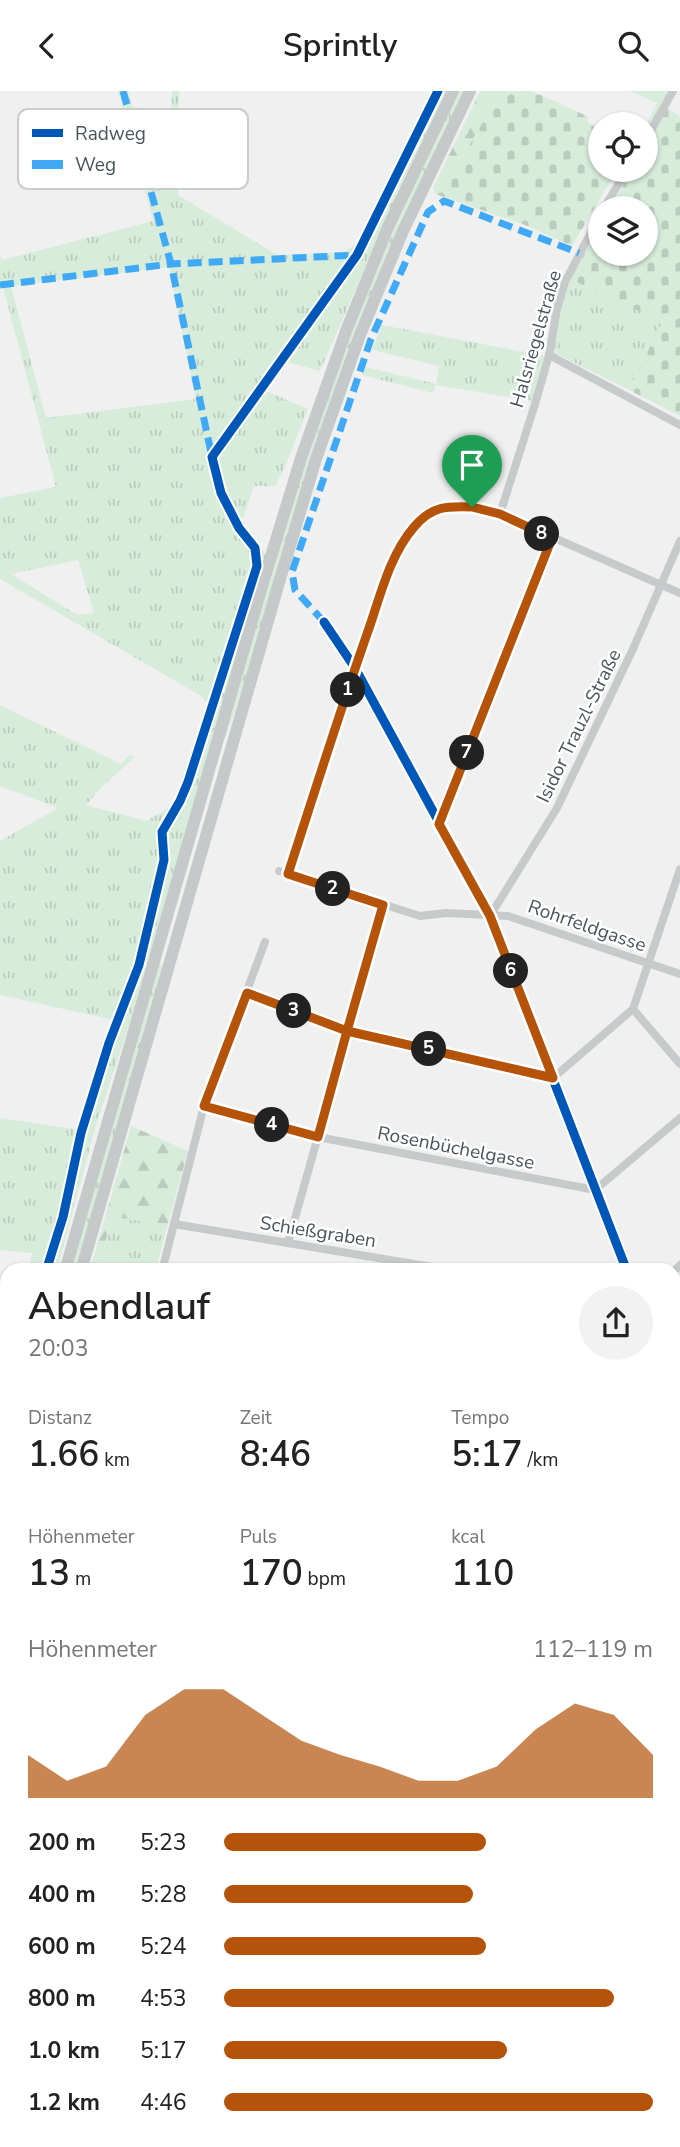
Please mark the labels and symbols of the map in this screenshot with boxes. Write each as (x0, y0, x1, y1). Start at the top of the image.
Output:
legend (18, 109, 248, 189)
text: Radweg (75, 121, 146, 147)
text: Weg (75, 152, 116, 178)
street label: Halsriegelstraße (504, 267, 568, 411)
pin (442, 435, 502, 507)
pin: 8 (524, 517, 560, 551)
street label: Isidor Trauzl-Straße (530, 645, 628, 807)
pin: 1 (330, 673, 366, 707)
pin: 7 (449, 735, 484, 771)
pin: 2 (316, 871, 350, 907)
street label: Rohrfeldgasse (524, 894, 650, 958)
pin: 6 (494, 953, 528, 989)
pin: 3 (276, 993, 312, 1028)
pin: 5 (412, 1031, 446, 1067)
pin: 4 (254, 1107, 290, 1143)
street label: Rosenbüchelgasse (375, 1120, 537, 1176)
street label: Schießgraben (258, 1210, 378, 1254)

